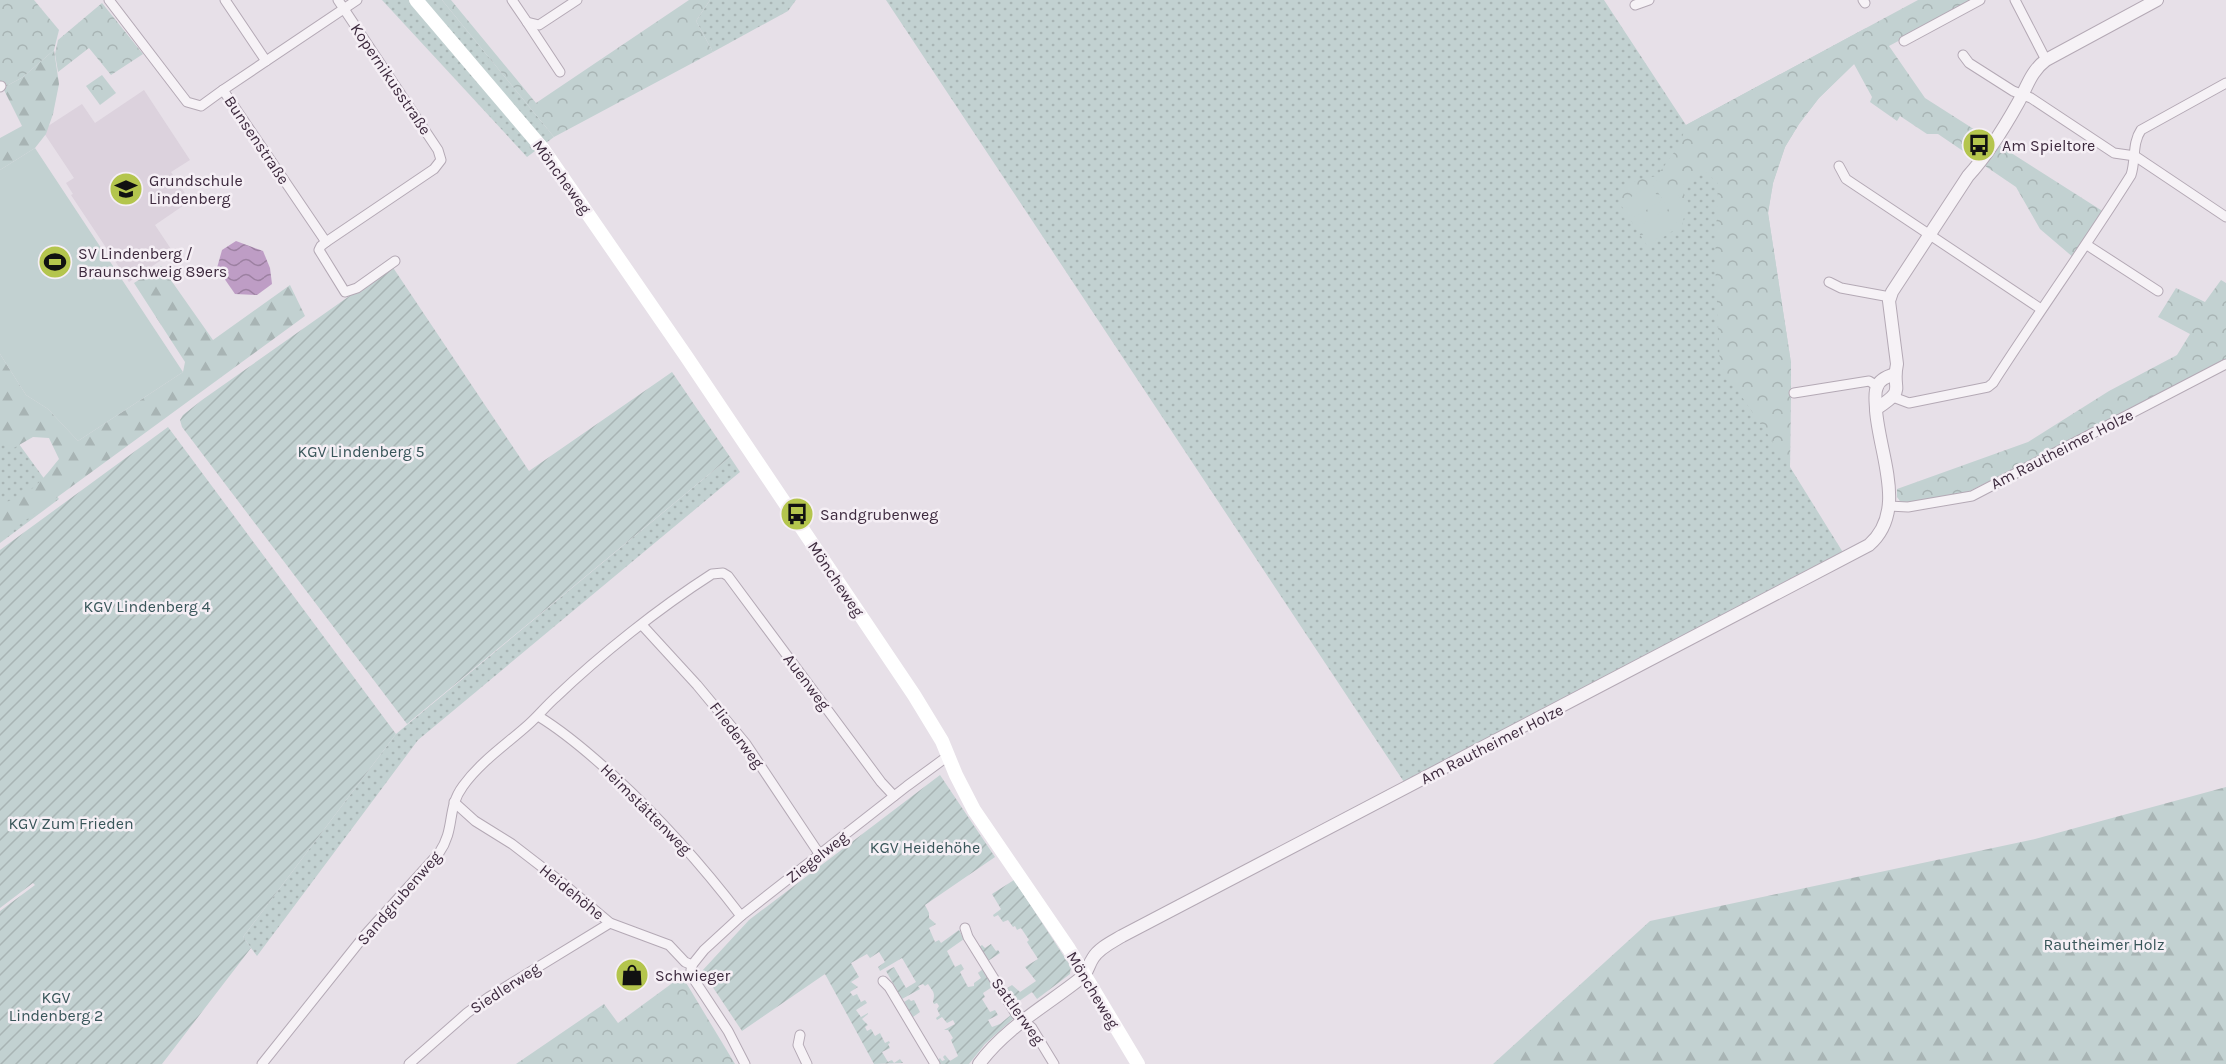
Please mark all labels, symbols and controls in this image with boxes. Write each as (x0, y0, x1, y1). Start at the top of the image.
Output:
street label: Kopernikusstraße (347, 20, 435, 138)
street label: Bunsenstraße (220, 92, 294, 188)
bus stop icon: Am Spieltore (1961, 127, 1997, 163)
street label: Möncheweg (529, 136, 595, 218)
place label: Am Spieltore (2002, 136, 2095, 155)
school or university icon: Grundschule Lindenberg (108, 171, 144, 207)
place label: Grundschule Lindenberg (149, 171, 243, 208)
sports icon: SV Lindenberg / Braunschweig 89ers (37, 244, 73, 280)
place label: SV Lindenberg / Braunschweig 89ers (78, 244, 227, 281)
street label: Am Rautheimer Holze (1988, 405, 2136, 493)
park label: KGV Lindenberg 5 (297, 442, 425, 461)
bus stop icon: Sandgrubenweg (779, 496, 815, 532)
place label: Sandgrubenweg (820, 505, 938, 524)
street label: Möncheweg (804, 538, 868, 620)
park label: KGV Lindenberg 4 (83, 597, 211, 616)
street label: Auenweg (780, 650, 834, 714)
street label: Fliederweg (706, 698, 768, 772)
street label: Am Rautheimer Holze (1418, 700, 1566, 788)
street label: Heimstättenweg (597, 760, 695, 858)
park label: KGV Zum Frieden (8, 814, 134, 833)
street label: Ziegelweg (782, 827, 852, 887)
park label: KGV Heidehöhe (870, 838, 980, 857)
street label: Sandgrubenweg (353, 847, 445, 949)
street label: Heidehöhe (536, 860, 608, 924)
park label: Rautheimer Holz (2043, 935, 2165, 954)
street label: Möncheweg (1062, 948, 1124, 1032)
shop icon: Schwieger (614, 957, 650, 993)
street label: Siedlerweg (467, 958, 543, 1018)
place label: Schwieger (655, 966, 730, 985)
street label: Sattlerweg (987, 974, 1049, 1048)
park label: KGV Lindenberg 2 (9, 988, 103, 1025)

